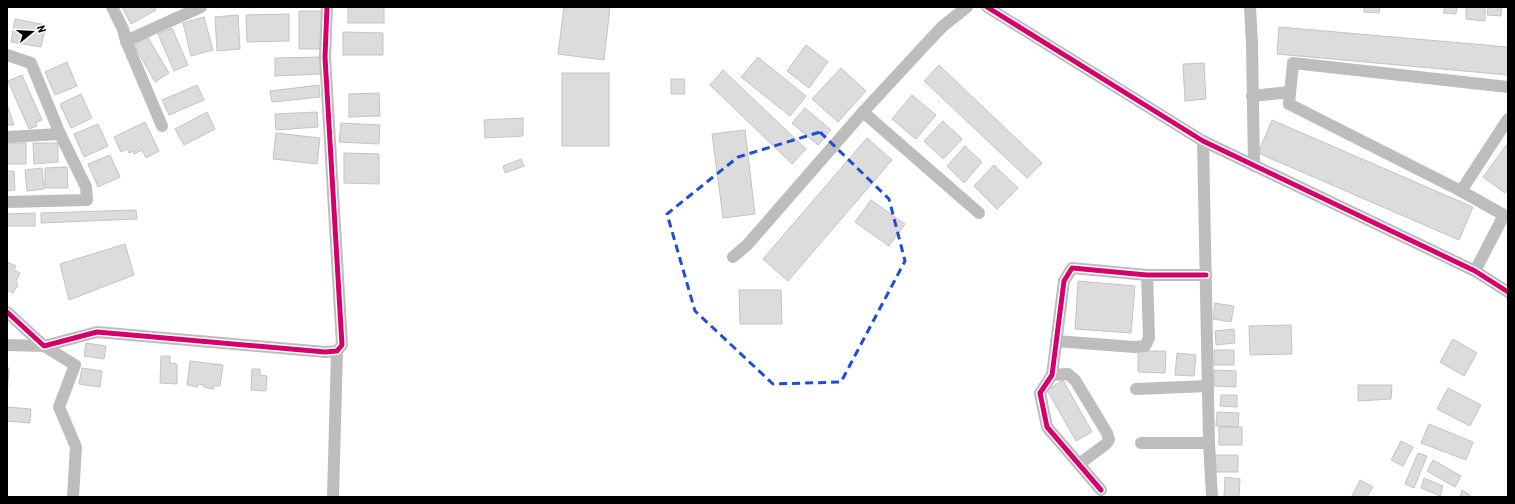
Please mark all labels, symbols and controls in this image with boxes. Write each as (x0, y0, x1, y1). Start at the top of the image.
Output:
north arrow (12, 12, 52, 52)
text: N (34, 24, 48, 35)

